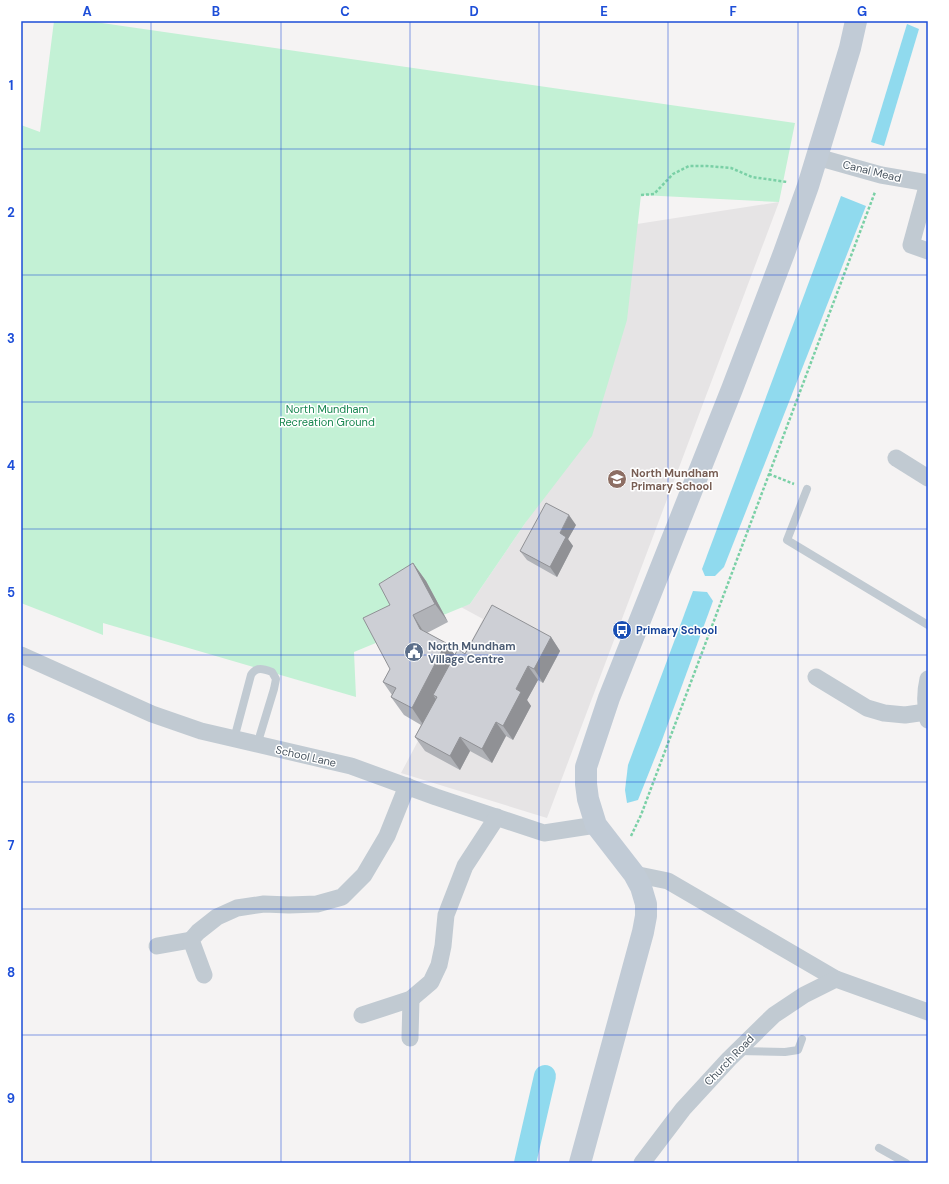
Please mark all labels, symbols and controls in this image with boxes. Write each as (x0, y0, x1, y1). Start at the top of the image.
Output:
text: A (82, 3, 92, 20)
text: B (212, 3, 220, 20)
text: C (340, 3, 350, 20)
text: D (469, 3, 479, 20)
text: E (600, 3, 608, 20)
text: F (729, 3, 737, 20)
text: G (857, 3, 867, 20)
text: 1 (9, 77, 13, 94)
street label: Canal Mead (841, 157, 903, 185)
text: 2 (7, 204, 15, 221)
text: 3 (7, 330, 15, 347)
park label: North Mundham Recreation Ground (279, 402, 375, 429)
text: 4 (7, 457, 15, 474)
place label: North Mundham Primary School (631, 466, 718, 493)
school or university icon: North Mundham Primary School (606, 468, 628, 490)
text: 5 (7, 584, 15, 601)
bus stop icon: Primary School (611, 619, 633, 641)
place label: Primary School (636, 623, 717, 637)
place label: North Mundham Village Centre (428, 639, 515, 666)
public building icon: North Mundham Village Centre (403, 641, 425, 663)
text: 6 (7, 710, 15, 727)
street label: School Lane (274, 742, 338, 770)
text: 7 (8, 837, 15, 854)
text: 8 (7, 964, 15, 981)
street label: Church Road (701, 1031, 757, 1088)
text: 9 (7, 1090, 15, 1107)

